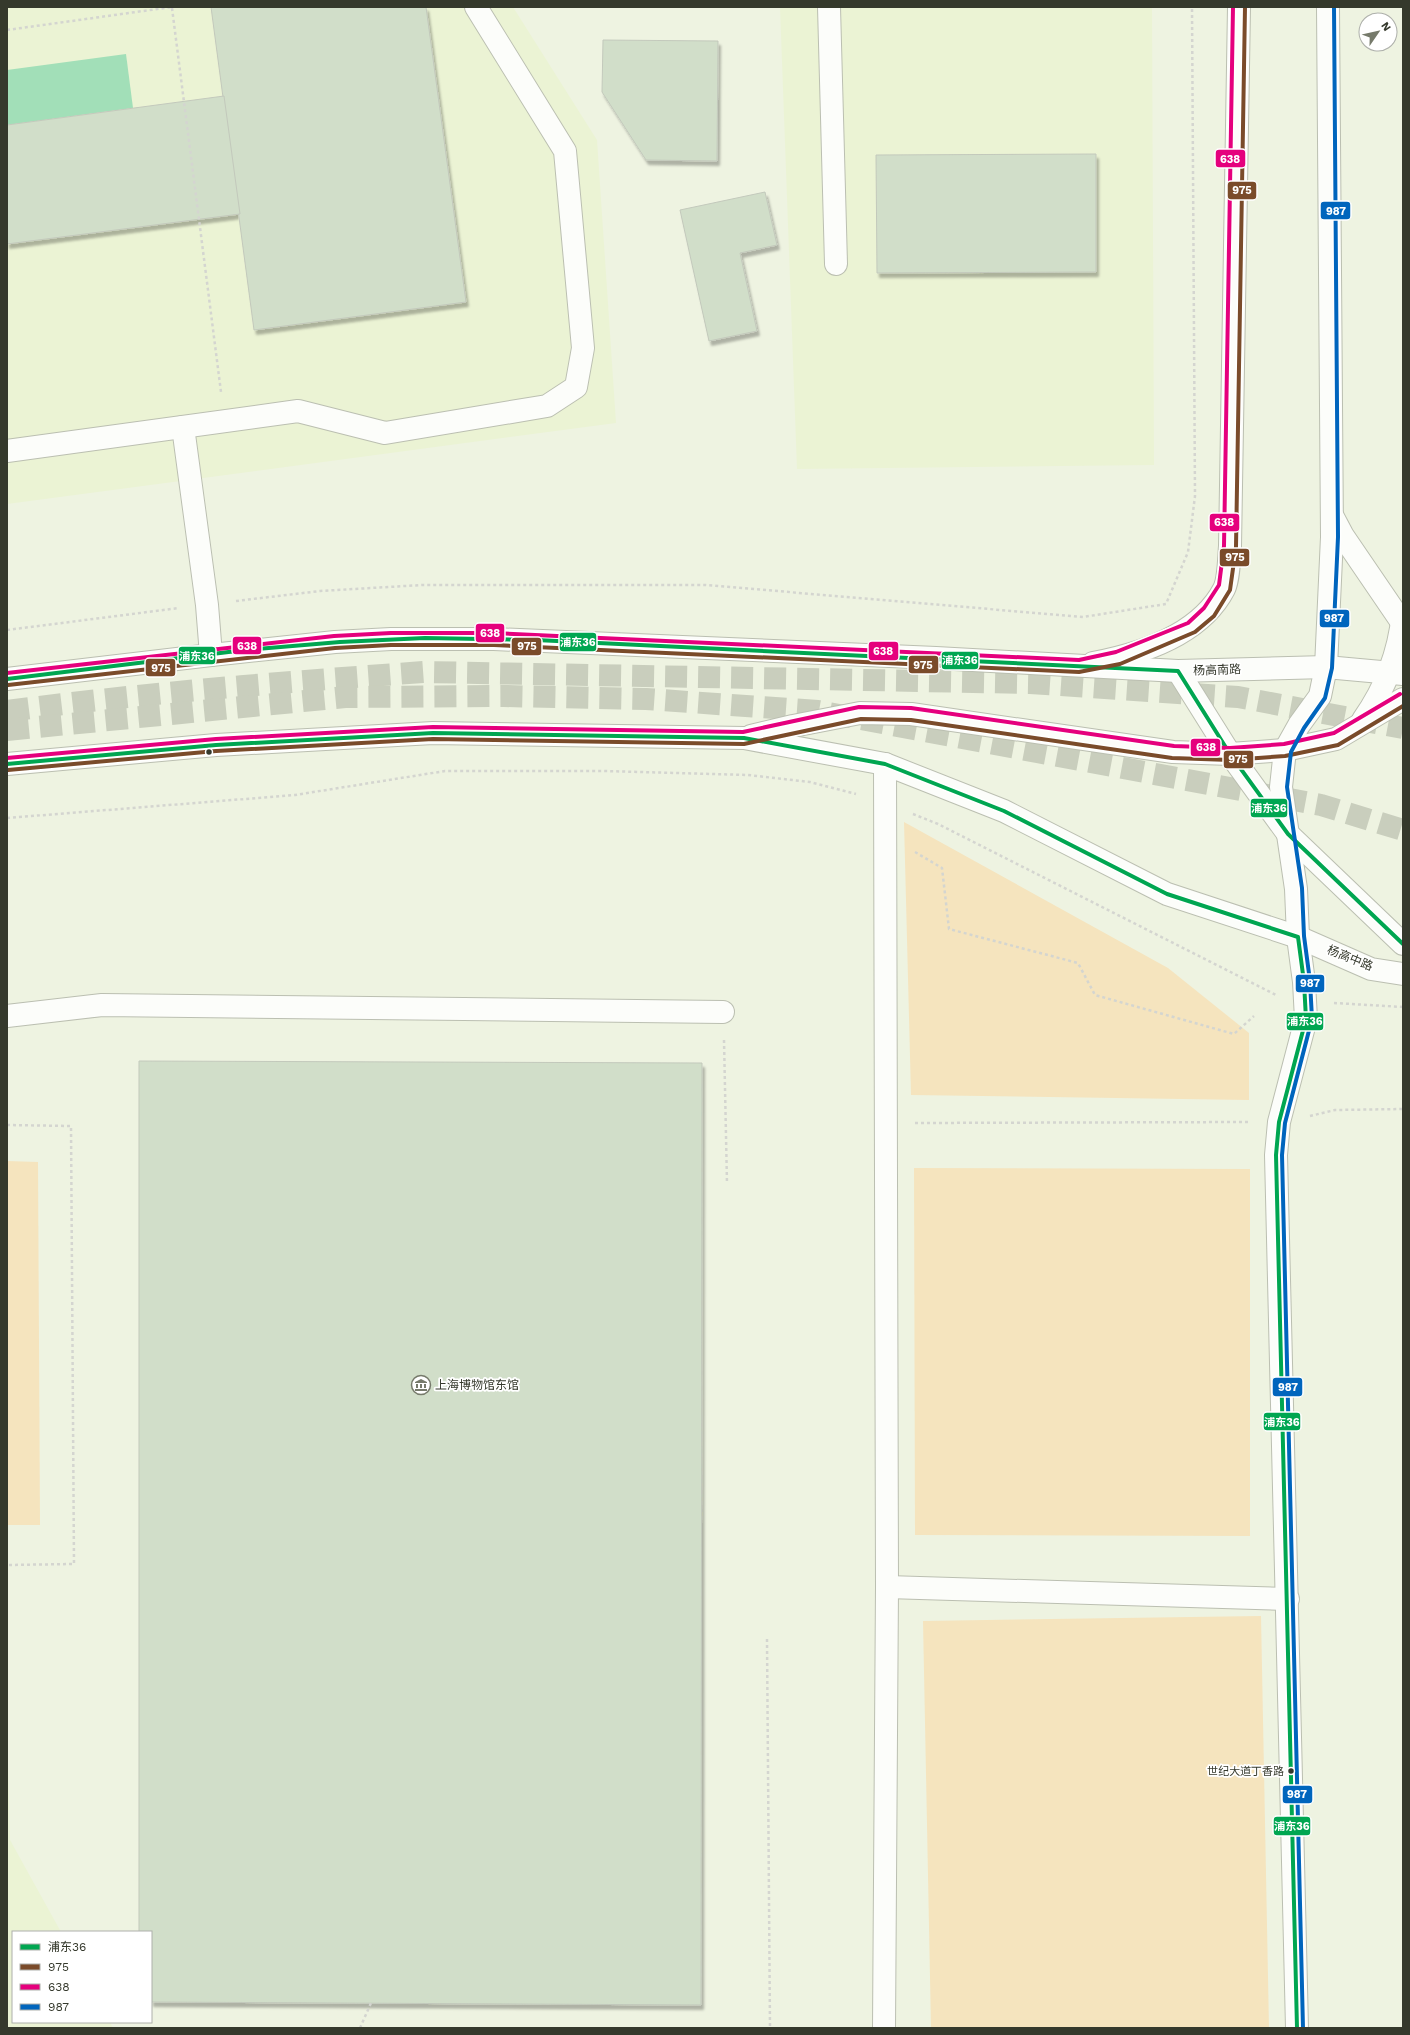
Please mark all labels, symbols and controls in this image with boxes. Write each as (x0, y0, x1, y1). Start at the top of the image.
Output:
north arrow (1358, 12, 1398, 52)
text: N (1378, 20, 1394, 34)
line badge: 638 (1215, 149, 1246, 168)
text: 638 (1220, 153, 1240, 166)
line badge: 975 (1227, 181, 1257, 200)
text: 975 (1232, 184, 1252, 197)
line badge: 987 (1320, 201, 1351, 220)
text: 987 (1326, 205, 1346, 218)
line badge: 638 (1209, 513, 1240, 532)
text: 638 (1214, 516, 1234, 529)
line badge: 975 (1219, 548, 1250, 567)
text: 975 (1225, 551, 1245, 564)
line badge: 987 (1319, 609, 1350, 628)
text: 987 (1324, 612, 1344, 625)
line badge: 638 (475, 623, 505, 643)
text: 638 (480, 627, 500, 640)
line badge: 浦东36 (559, 632, 597, 652)
line badge: 638 (232, 636, 262, 655)
text: 浦东36 (560, 636, 596, 649)
line badge: 975 (511, 637, 542, 656)
text: 638 (237, 640, 257, 653)
text: 975 (517, 640, 537, 653)
line badge: 638 (868, 641, 899, 661)
text: 638 (873, 645, 893, 658)
line badge: 浦东36 (178, 646, 216, 665)
text: 浦东36 (179, 650, 215, 663)
line badge: 浦东36 (941, 651, 979, 670)
text: 浦东36 (942, 654, 978, 667)
line badge: 975 (908, 655, 939, 674)
line badge: 975 (145, 658, 176, 677)
text: 975 (913, 659, 933, 672)
text: 975 (151, 662, 171, 675)
street label: 杨高南路 (1193, 662, 1241, 678)
line badge: 638 (1190, 738, 1221, 757)
text: 638 (1196, 741, 1216, 754)
unlabelled marker (204, 747, 214, 757)
line badge: 975 (1223, 750, 1254, 769)
text: 975 (1228, 753, 1248, 766)
line badge: 浦东36 (1250, 798, 1288, 818)
text: 浦东36 (1251, 802, 1287, 815)
street label: 杨高中路 (1325, 943, 1375, 973)
line badge: 987 (1295, 974, 1325, 993)
text: 987 (1300, 977, 1320, 990)
line badge: 浦东36 (1286, 1012, 1324, 1031)
text: 浦东36 (1287, 1015, 1323, 1028)
museum icon: 上海博物馆东馆 (410, 1374, 432, 1396)
line badge: 987 (1272, 1377, 1303, 1397)
place label: 上海博物馆东馆 (435, 1378, 519, 1392)
text: 987 (1278, 1381, 1298, 1394)
line badge: 浦东36 (1263, 1412, 1301, 1431)
text: 浦东36 (1264, 1416, 1300, 1429)
place label: 世纪大道丁香路 (1207, 1765, 1284, 1778)
marker: 世纪大道丁香路 (1286, 1766, 1296, 1776)
line badge: 987 (1282, 1785, 1313, 1804)
text: 987 (1287, 1788, 1307, 1801)
line badge: 浦东36 (1273, 1816, 1311, 1836)
text: 浦东36 (1274, 1820, 1310, 1833)
legend (12, 1931, 152, 2023)
text: 浦东36 (48, 1940, 86, 1954)
text: 975 (48, 1960, 69, 1974)
text: 638 (48, 1980, 70, 1994)
text: 987 (48, 2000, 69, 2014)

